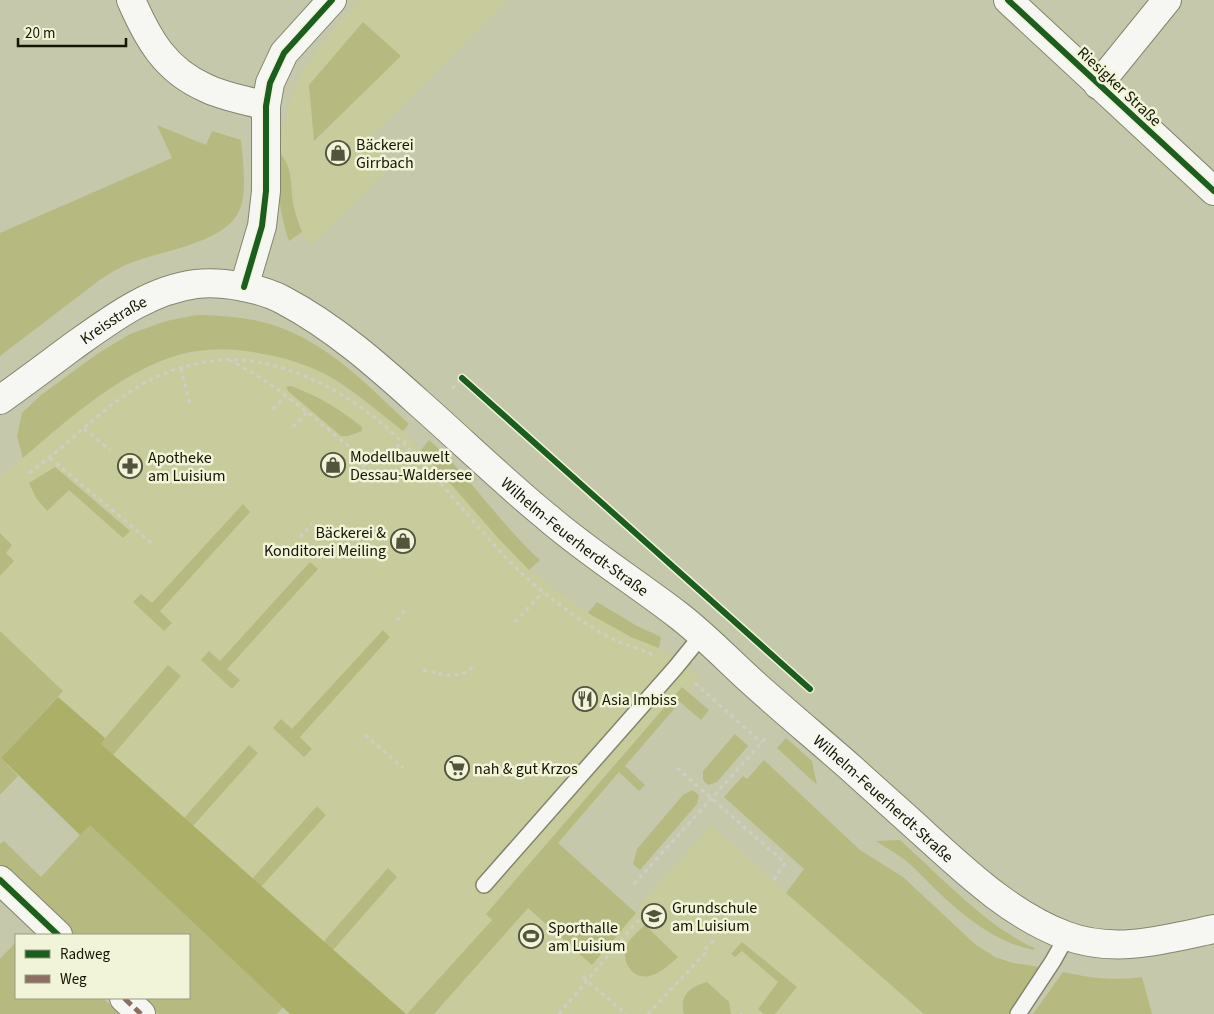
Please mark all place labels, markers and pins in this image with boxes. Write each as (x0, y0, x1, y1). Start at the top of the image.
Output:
place label: Bäckerei Girrbach (356, 134, 414, 174)
shop icon: Bäckerei Girrbach (325, 140, 351, 166)
place label: Modellbauwelt Dessau-Waldersee (350, 446, 472, 486)
place label: Apotheke am Luisium (148, 447, 225, 487)
shop icon: Modellbauwelt Dessau-Waldersee (320, 452, 346, 478)
pharmacy icon: Apotheke am Luisium (117, 453, 143, 479)
place label: Bäckerei & Konditorei Meiling (264, 522, 386, 562)
shop icon: Bäckerei & Konditorei Meiling (390, 528, 416, 554)
restaurant icon: Asia Imbiss (572, 686, 598, 712)
place label: Asia Imbiss (602, 689, 677, 711)
supermarket icon: nah & gut Krzos (444, 755, 470, 781)
place label: nah & gut Krzos (474, 758, 578, 780)
place label: Grundschule am Luisium (672, 897, 757, 937)
school or university icon: Grundschule am Luisium (641, 903, 667, 929)
place label: Sporthalle am Luisium (548, 917, 625, 957)
sports icon: Sporthalle am Luisium (518, 923, 544, 949)

